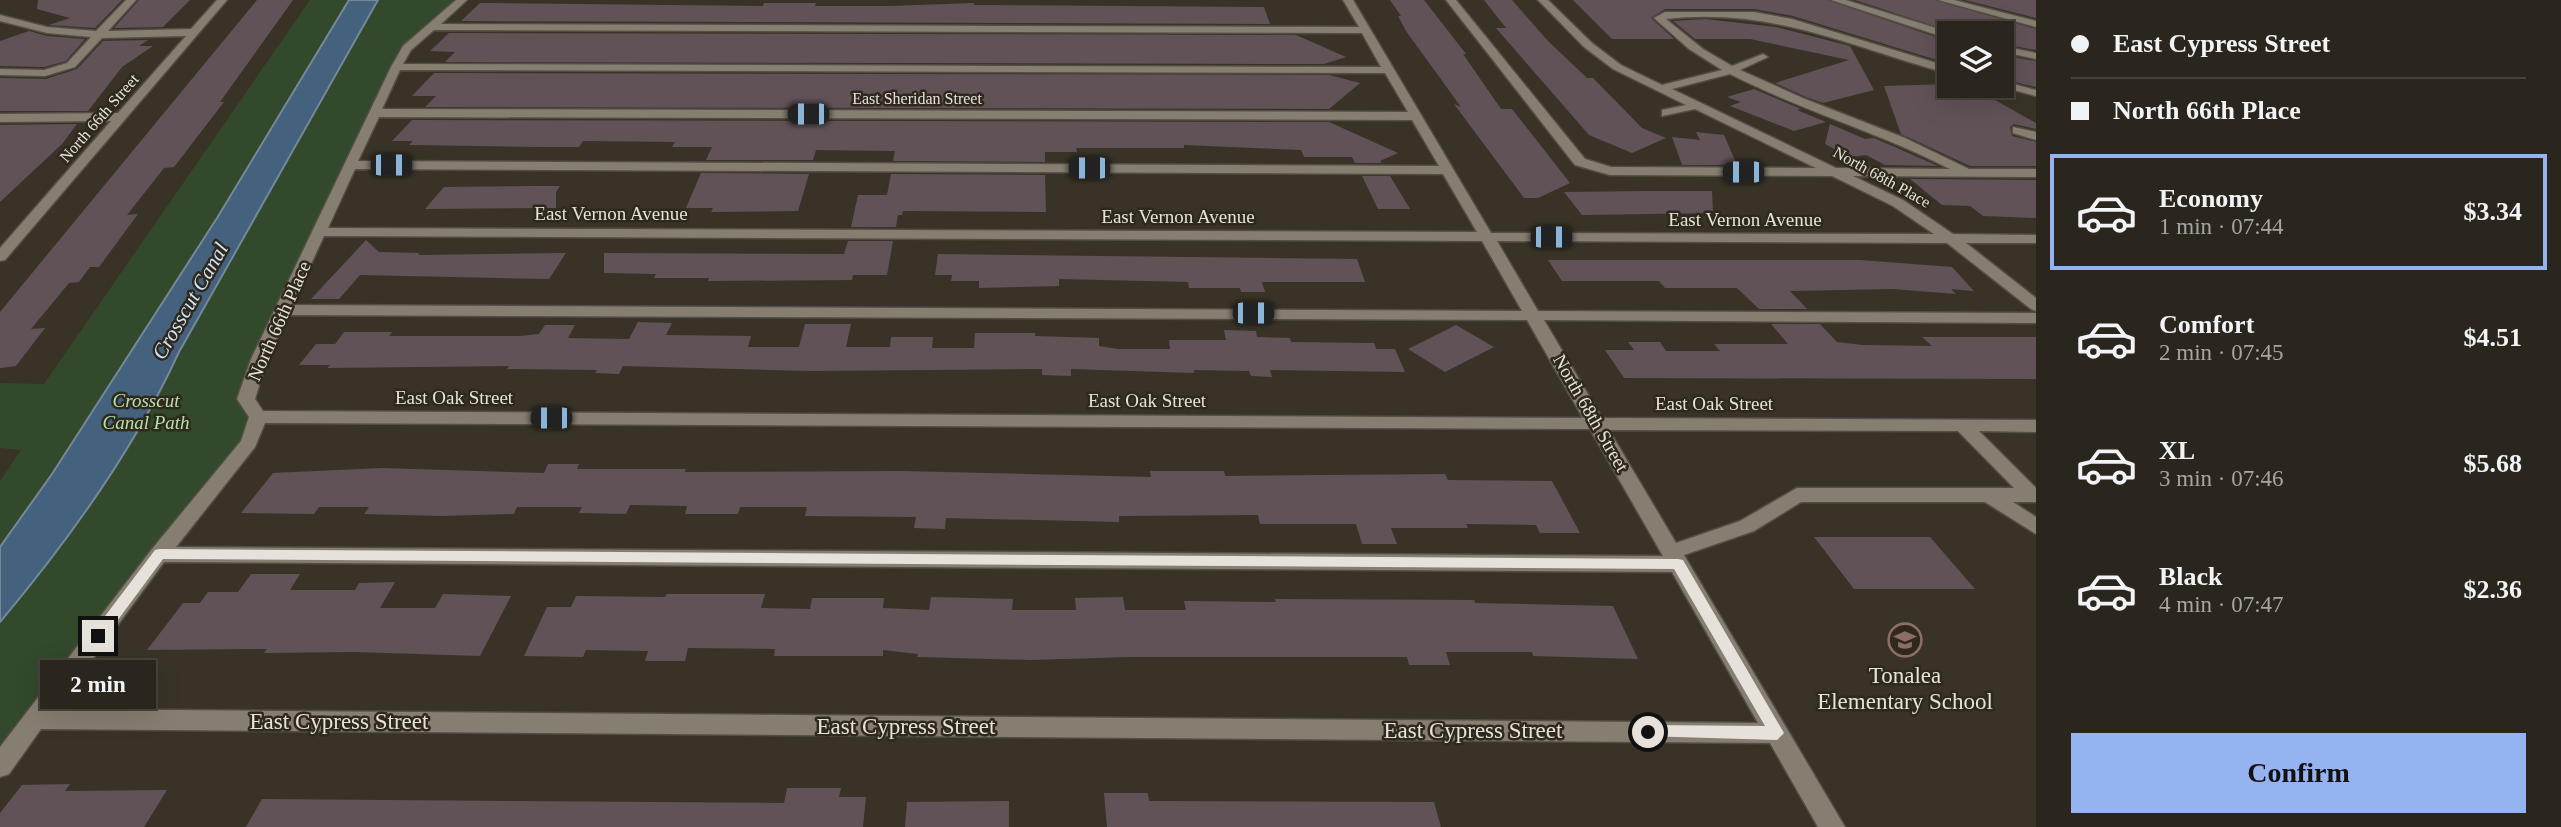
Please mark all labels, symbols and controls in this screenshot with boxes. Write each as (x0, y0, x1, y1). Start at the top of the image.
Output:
map controls (1937, 21, 2014, 98)
button: layers (1937, 21, 2014, 98)
text: East Cypress Street (2113, 29, 2330, 58)
street label: North 66th Street (56, 70, 142, 165)
street label: East Sheridan Street (852, 90, 982, 107)
text: North 66th Place (2113, 96, 2301, 125)
car (788, 104, 830, 125)
street label: North 68th Place (1830, 143, 1934, 211)
car (371, 155, 413, 176)
car (1069, 158, 1111, 179)
car (1723, 162, 1765, 183)
icon: car (2075, 181, 2138, 244)
text: Economy (2159, 184, 2263, 213)
text: $3.34 (2464, 197, 2522, 226)
street label: East Vernon Avenue (534, 203, 688, 224)
street label: East Vernon Avenue (1101, 206, 1255, 227)
street label: East Vernon Avenue (1668, 209, 1822, 230)
text: 1 min · 07:44 (2159, 214, 2284, 239)
car (1531, 227, 1573, 248)
water label: Crosscut Canal (147, 238, 233, 364)
street label: North 66th Place (243, 258, 315, 384)
car (1233, 303, 1275, 324)
icon: car (2075, 307, 2138, 370)
text: Comfort (2159, 310, 2254, 339)
text: $4.51 (2464, 323, 2522, 352)
text: 2 min · 07:45 (2159, 340, 2284, 365)
street label: North 68th Street (1549, 351, 1633, 476)
street label: East Oak Street (395, 387, 514, 408)
park label: Crosscut Canal Path (102, 390, 190, 433)
street label: East Oak Street (1088, 390, 1207, 411)
street label: East Oak Street (1655, 393, 1774, 414)
car (531, 408, 573, 429)
icon: car (2075, 433, 2138, 496)
text: XL (2159, 436, 2195, 465)
text: $5.68 (2464, 449, 2522, 478)
text: 3 min · 07:46 (2159, 466, 2284, 491)
icon: car (2075, 559, 2138, 622)
text: Black (2159, 562, 2223, 591)
text: $2.36 (2464, 575, 2522, 604)
text: 4 min · 07:47 (2159, 592, 2284, 617)
route end (82, 620, 114, 652)
school or university icon: Tonalea Elementary School (1886, 621, 1924, 659)
callout: 2 min (40, 660, 156, 710)
place label: Tonalea Elementary School (1817, 663, 1993, 714)
text: 2 min (70, 672, 126, 697)
street label: East Cypress Street (250, 709, 429, 734)
street label: East Cypress Street (817, 714, 996, 739)
route start (1632, 716, 1664, 748)
street label: East Cypress Street (1384, 718, 1563, 743)
button: Confirm (2071, 733, 2526, 813)

